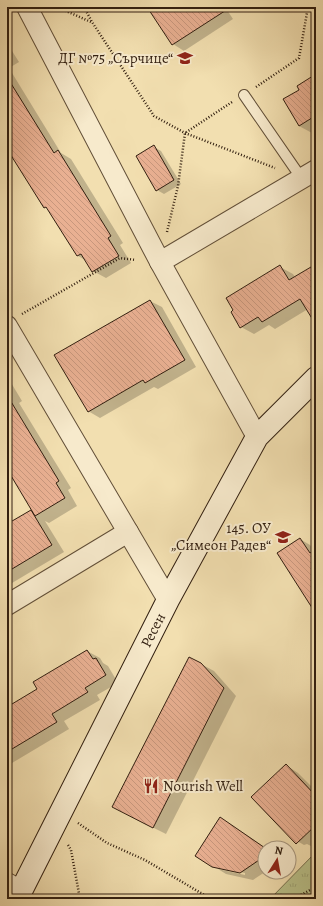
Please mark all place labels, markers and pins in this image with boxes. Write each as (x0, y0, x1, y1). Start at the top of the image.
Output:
place label: ДГ №75 „Сърчице“ (58, 48, 173, 68)
school or university icon: ДГ №75 „Сърчице“ (176, 49, 194, 67)
place label: 145. ОУ „Симеон Радев“ (171, 518, 271, 555)
school or university icon: 145. ОУ „Симеон Радев“ (274, 528, 292, 546)
place label: Nourish Well (163, 776, 243, 796)
restaurant icon: Nourish Well (142, 777, 160, 795)

